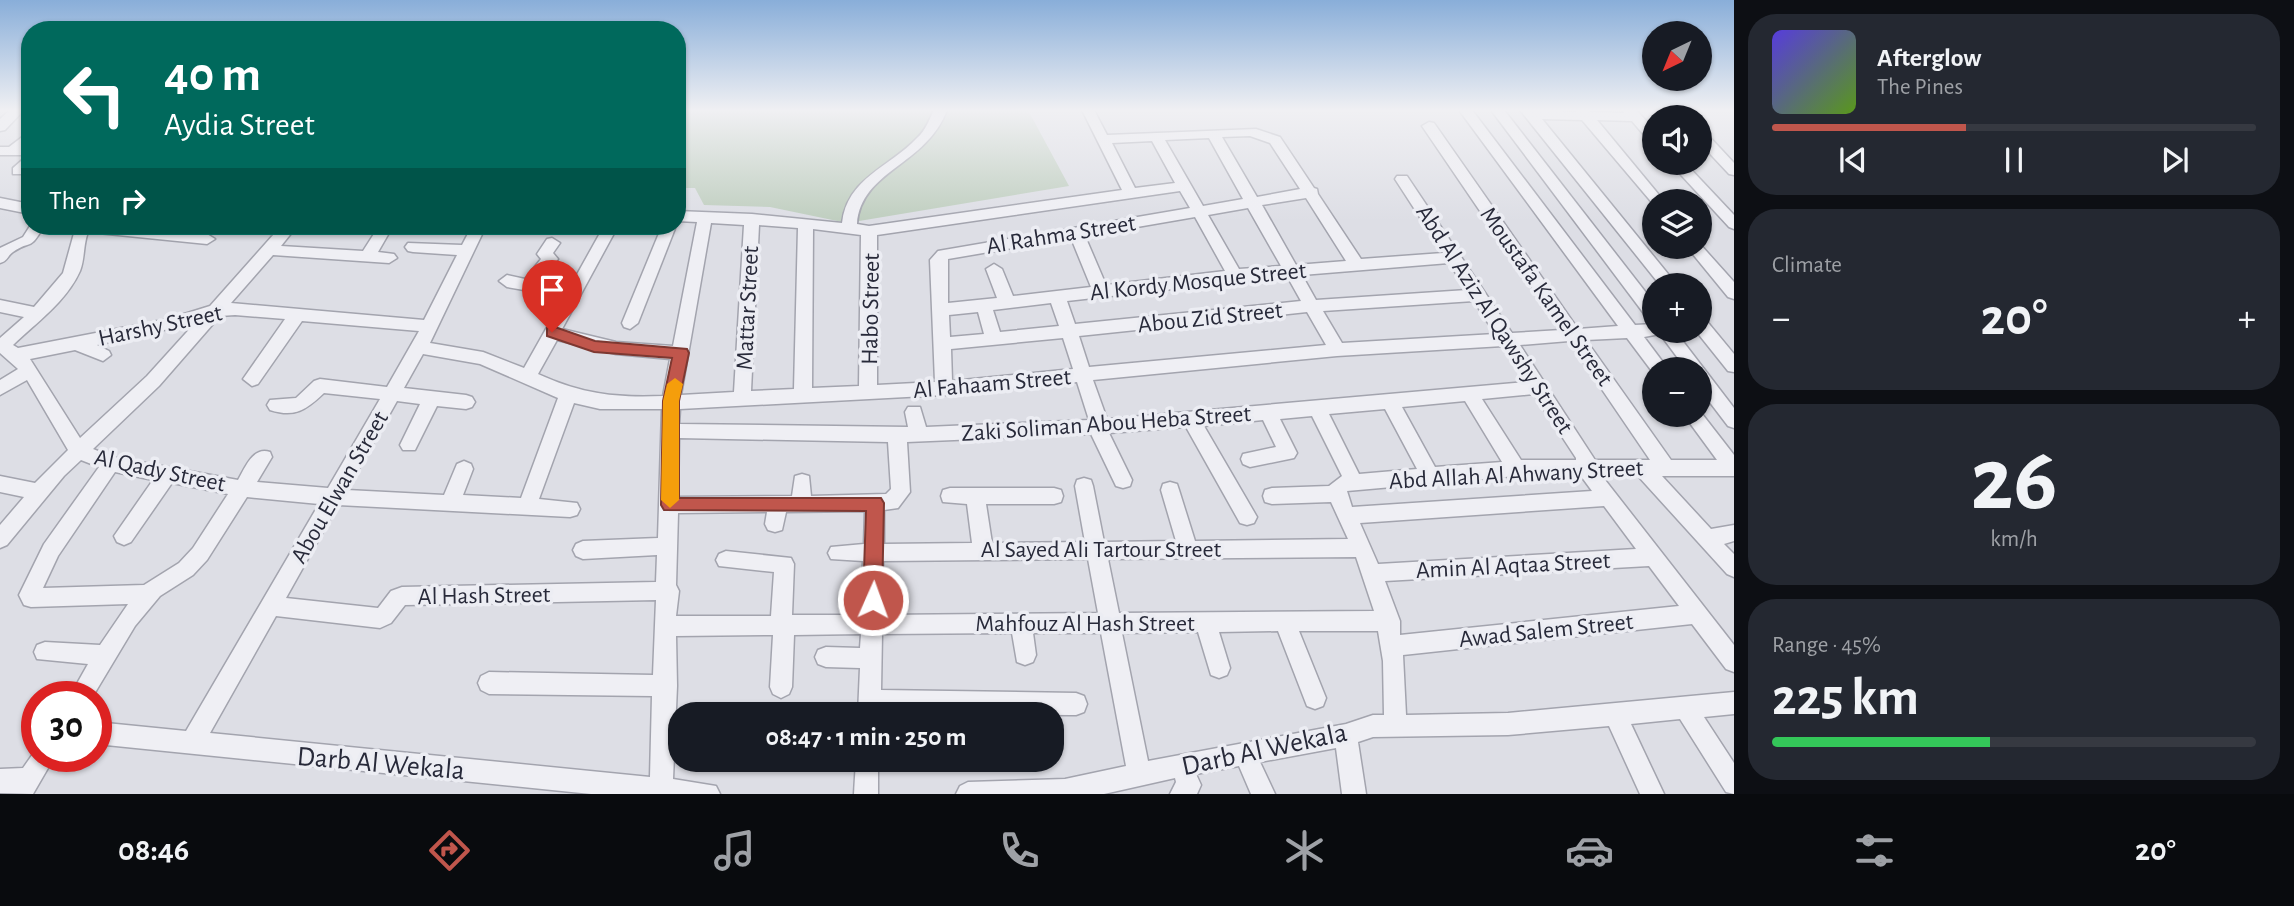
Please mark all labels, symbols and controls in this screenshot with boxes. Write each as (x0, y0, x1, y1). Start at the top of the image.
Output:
north arrow (1642, 21, 1712, 91)
map controls (1642, 21, 1712, 427)
text: Afterglow (1877, 45, 1981, 71)
icon: left (49, 49, 140, 140)
text: 40 m (164, 51, 261, 100)
text: The Pines (1877, 76, 1963, 99)
button: sound (1642, 105, 1712, 175)
text: Aydia Street (164, 109, 315, 141)
icon: previous (1834, 141, 1872, 179)
icon: pause (1995, 141, 2033, 179)
icon: next (2156, 141, 2194, 179)
icon: right (114, 182, 152, 220)
text: Then (49, 188, 100, 214)
button: layers (1642, 189, 1712, 259)
street label: Abd Al Aziz Al Qawshy Street (1411, 201, 1577, 439)
street label: Moustafa Kamel Street (1475, 203, 1617, 391)
street label: Al Rahma Street (985, 211, 1138, 259)
street label: Mattar Street (733, 245, 763, 371)
street label: Habo Street (858, 253, 884, 365)
text: Climate (1772, 254, 1842, 277)
street label: Al Kordy Mosque Street (1089, 259, 1308, 305)
pin (522, 260, 582, 332)
icon: arrive (533, 271, 571, 309)
button: + (1642, 273, 1712, 343)
text: 20° (1981, 292, 2047, 344)
street label: Abou Zid Street (1136, 298, 1284, 338)
text: − (1772, 300, 1790, 338)
text: + (2238, 300, 2256, 338)
street label: Harshy Street (96, 301, 225, 351)
button: − (1642, 357, 1712, 427)
street label: Al Fahaam Street (912, 365, 1072, 403)
street label: Zaki Soliman Abou Heba Street (960, 402, 1252, 446)
street label: Abou Elwan Street (287, 407, 393, 568)
text: 26 (1971, 435, 2057, 526)
street label: Al Qady Street (92, 445, 228, 497)
street label: Abd Allah Al Ahwany Street (1388, 456, 1644, 494)
text: km/h (1990, 528, 2038, 551)
street label: Al Sayed Ali Tartour Street (981, 538, 1222, 562)
street label: Amin Al Aqtaa Street (1415, 549, 1611, 583)
position arrow (836, 563, 910, 637)
street label: Al Hash Street (418, 583, 551, 609)
street label: Awad Salem Street (1458, 610, 1635, 652)
street label: Mahfouz Al Hash Street (975, 612, 1195, 636)
text: Range · 45% (1772, 634, 1881, 657)
text: 225 km (1772, 672, 1919, 724)
speed limit sign: 30 (21, 681, 112, 772)
street label: Darb Al Wekala (1179, 719, 1350, 781)
text: 08:47 · 1 min · 250 m (766, 724, 966, 750)
street label: Darb Al Wekala (296, 743, 466, 785)
icon: directions (425, 826, 474, 875)
icon: music (710, 826, 759, 875)
icon: phone (995, 826, 1044, 875)
icon: climate (1280, 826, 1329, 875)
icon: car (1565, 826, 1614, 875)
icon: filters (1850, 826, 1899, 875)
text: 08:46 (118, 834, 189, 866)
text: 20° (2135, 834, 2176, 866)

